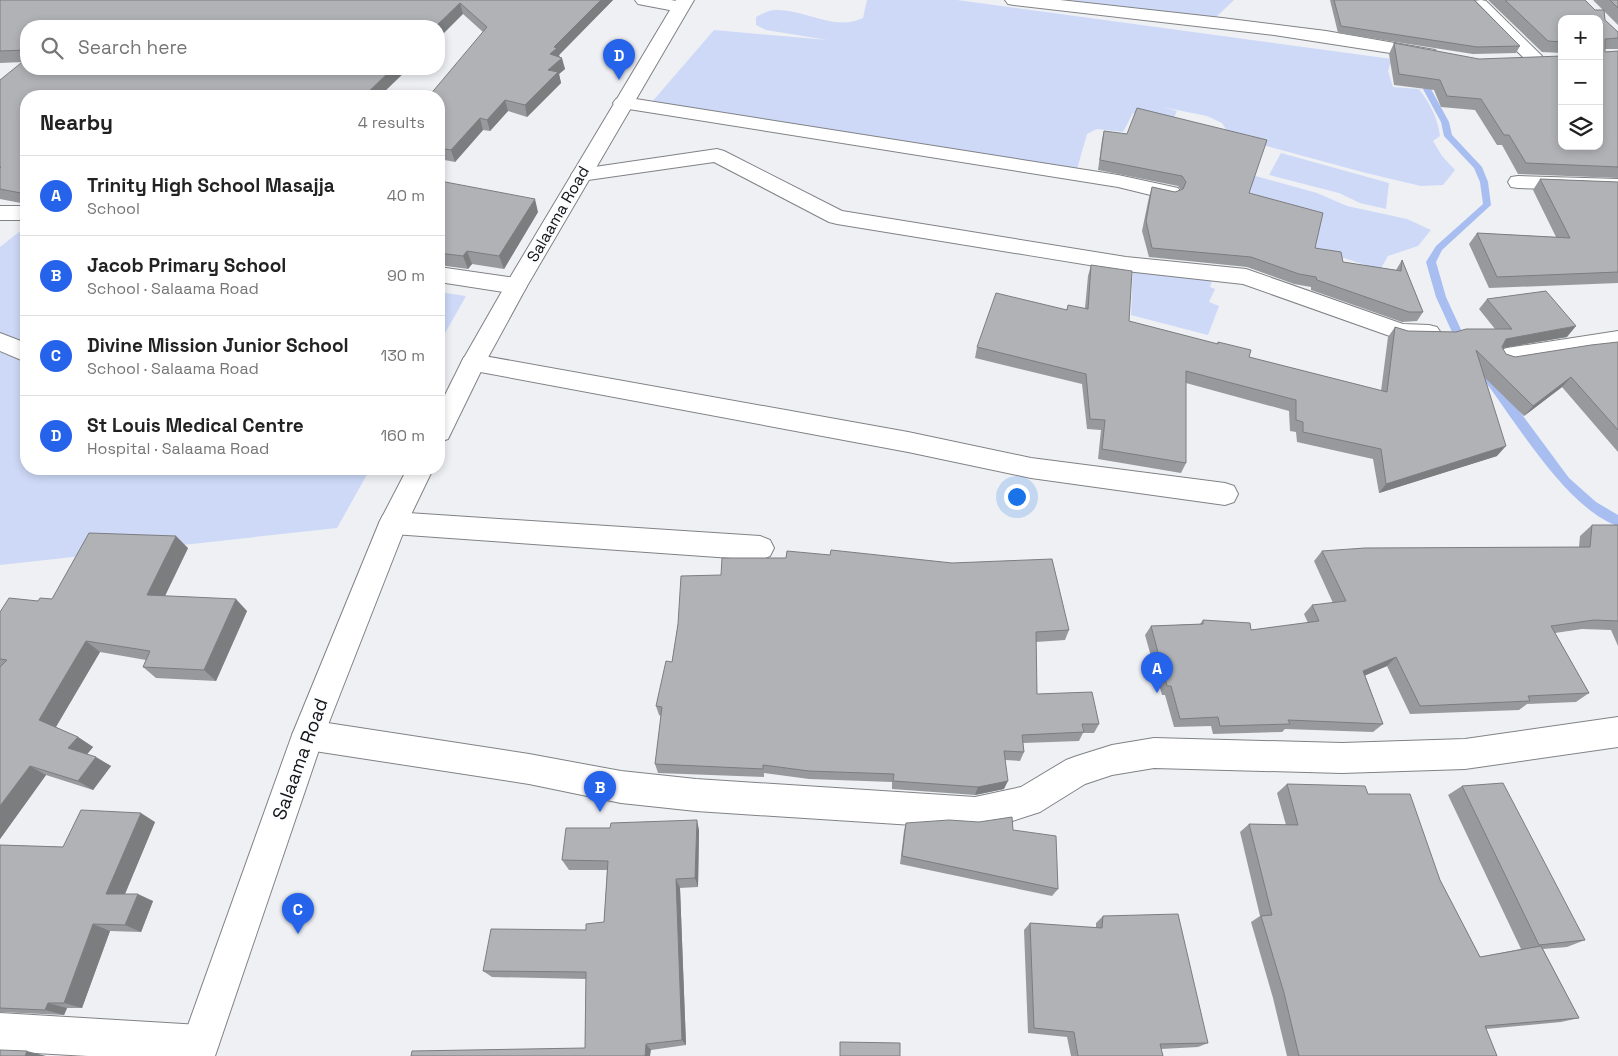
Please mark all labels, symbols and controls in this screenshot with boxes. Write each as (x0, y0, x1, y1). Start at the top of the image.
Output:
map controls (1558, 15, 1603, 150)
button: + (1558, 15, 1603, 60)
search box (20, 20, 445, 75)
icon: search (38, 34, 66, 62)
text: Search here (78, 35, 188, 60)
pin: D (603, 39, 635, 80)
button: − (1558, 60, 1603, 105)
button: layers (1558, 105, 1603, 150)
text: Nearby (40, 109, 113, 136)
text: 4 results (358, 112, 425, 133)
street label: Salaama Road (522, 162, 594, 266)
text: Trinity High School Masajja (87, 173, 335, 198)
text: A (51, 185, 61, 206)
text: 40 m (387, 185, 425, 206)
text: School (87, 198, 140, 219)
text: Jacob Primary School (87, 253, 286, 278)
text: B (51, 265, 61, 286)
text: 90 m (387, 265, 425, 286)
text: School · Salaama Road (87, 278, 259, 299)
text: Divine Mission Junior School (87, 333, 349, 358)
text: C (51, 345, 61, 366)
text: 130 m (381, 345, 425, 366)
text: School · Salaama Road (87, 358, 259, 379)
text: St Louis Medical Centre (87, 413, 304, 438)
text: D (51, 425, 61, 446)
text: 160 m (380, 425, 425, 446)
text: Hospital · Salaama Road (87, 438, 269, 459)
your location (1004, 484, 1030, 510)
pin: A (1141, 652, 1173, 693)
street label: Salaama Road (266, 695, 334, 823)
pin: B (584, 771, 616, 812)
pin: C (282, 893, 314, 934)

